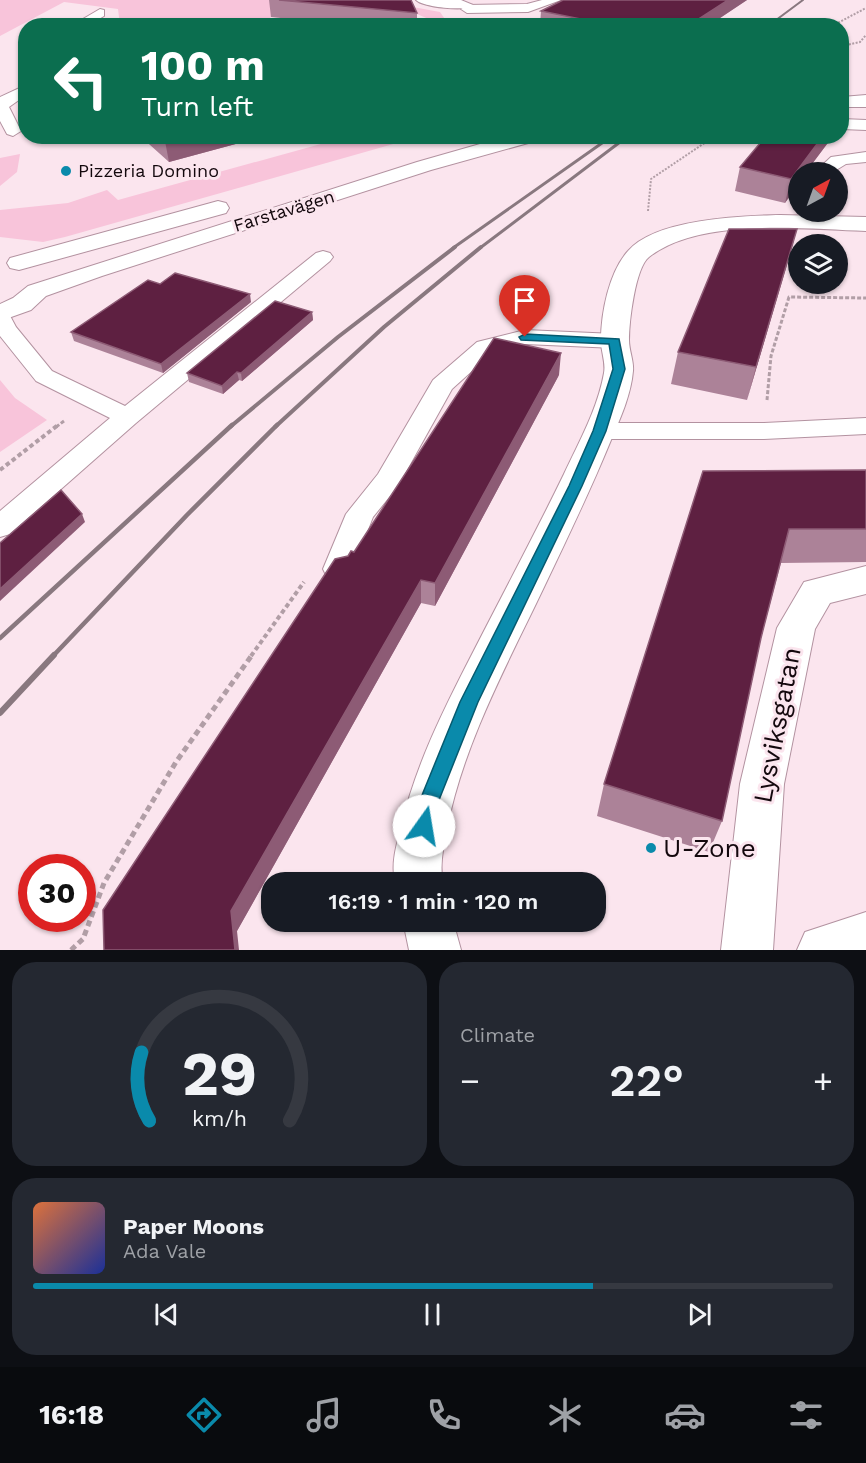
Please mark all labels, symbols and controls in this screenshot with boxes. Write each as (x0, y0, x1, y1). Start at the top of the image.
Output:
text: 100 m (141, 41, 265, 90)
icon: left (42, 42, 120, 120)
text: Turn left (141, 91, 253, 123)
place label: Pizzeria Domino (78, 160, 219, 181)
north arrow (788, 162, 848, 222)
map controls (788, 162, 848, 294)
marker: Pizzeria Domino (59, 164, 73, 178)
street label: Farstavägen (231, 185, 337, 236)
button: layers (788, 234, 848, 294)
pin (499, 275, 550, 337)
icon: arrive (508, 284, 541, 317)
street label: Lysviksgatan (747, 645, 807, 805)
position arrow (392, 794, 456, 858)
place label: U-Zone (663, 833, 756, 863)
marker: U-Zone (644, 841, 658, 855)
speed limit sign: 30 (18, 854, 96, 932)
text: 16:19 · 1 min · 120 m (329, 889, 538, 914)
text: Climate (460, 1023, 535, 1047)
text: 29 (182, 1037, 257, 1110)
text: 22° (609, 1054, 684, 1107)
text: − (460, 1061, 480, 1100)
text: + (813, 1061, 833, 1100)
text: km/h (192, 1106, 247, 1131)
text: Paper Moons (123, 1214, 264, 1239)
text: Ada Vale (123, 1239, 206, 1263)
icon: previous (150, 1298, 183, 1331)
icon: pause (416, 1298, 449, 1331)
icon: next (683, 1298, 716, 1331)
icon: directions (183, 1394, 225, 1436)
icon: music (303, 1394, 345, 1436)
icon: phone (423, 1394, 465, 1436)
icon: climate (544, 1394, 586, 1436)
icon: car (664, 1394, 706, 1436)
icon: filters (785, 1394, 827, 1436)
text: 16:18 (39, 1399, 104, 1431)

